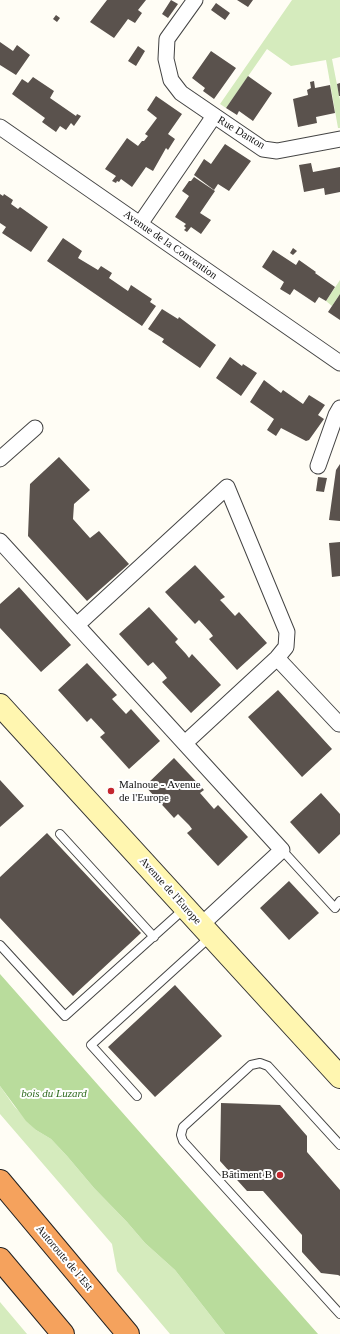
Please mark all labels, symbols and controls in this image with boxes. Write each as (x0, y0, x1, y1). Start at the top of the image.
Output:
street label: Rue Danton (215, 114, 267, 152)
street label: Avenue de la Convention (121, 208, 219, 282)
place label: Malnoue - Avenue de l'Europe (119, 778, 201, 804)
marker: Malnoue - Avenue de l'Europe (106, 786, 116, 796)
street label: Avenue de l'Europe (136, 855, 204, 927)
park label: bois du Luzard (21, 1087, 87, 1101)
place label: Bâtiment B (222, 1168, 272, 1182)
marker: Bâtiment B (275, 1170, 285, 1180)
street label: Autoroute de l’Est (33, 1223, 95, 1293)

